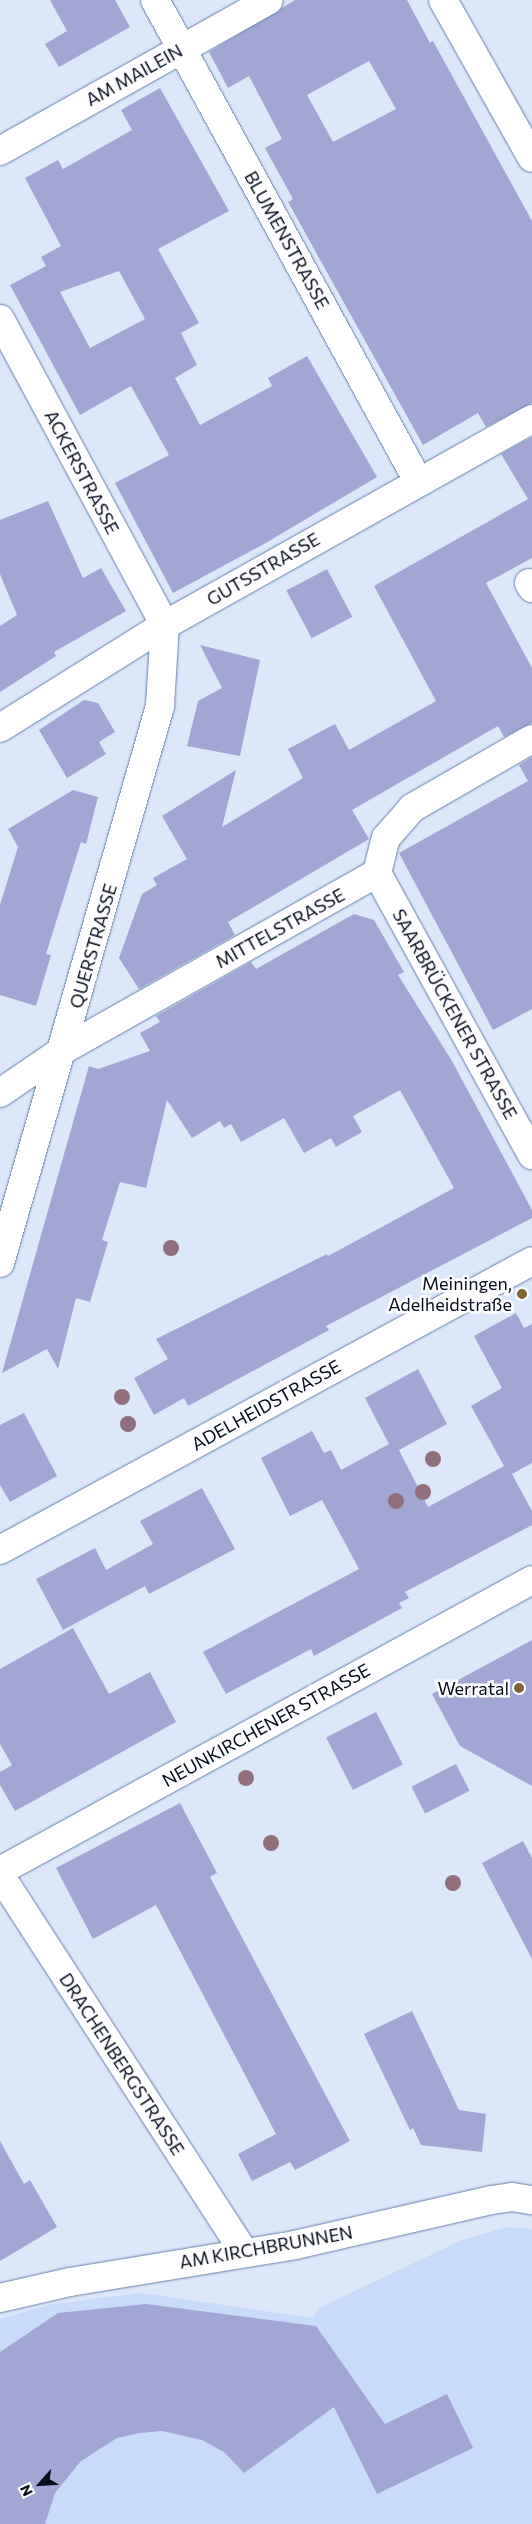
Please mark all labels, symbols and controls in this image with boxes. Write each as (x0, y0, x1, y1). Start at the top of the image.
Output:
street label: AM MAILEIN (82, 40, 186, 110)
street label: BLUMENSTRASSE (240, 167, 334, 313)
street label: ACKERSTRASSE (40, 406, 124, 538)
street label: GUTSSTRASSE (203, 528, 323, 610)
street label: QUERSTRASSE (65, 881, 121, 1011)
street label: MITTELSTRASSE (212, 884, 348, 972)
street label: SAARBRÜCKENER STRASSE (388, 905, 522, 1123)
place label: Meiningen, Adelheidstraße (388, 1273, 512, 1316)
marker: Meiningen, Adelheidstraße (516, 1288, 528, 1300)
street label: ADELHEIDSTRASSE (188, 1355, 344, 1455)
street label: NEUNKIRCHENER STRASSE (158, 1659, 374, 1791)
place label: Werratal (437, 1677, 509, 1699)
marker: Werratal (513, 1682, 525, 1694)
street label: DRACHENBERGSTRASSE (55, 1969, 189, 2159)
street label: AM KIRCHBRUNNEN (178, 2221, 354, 2273)
north arrow (15, 2459, 65, 2509)
text: N (16, 2482, 36, 2499)

